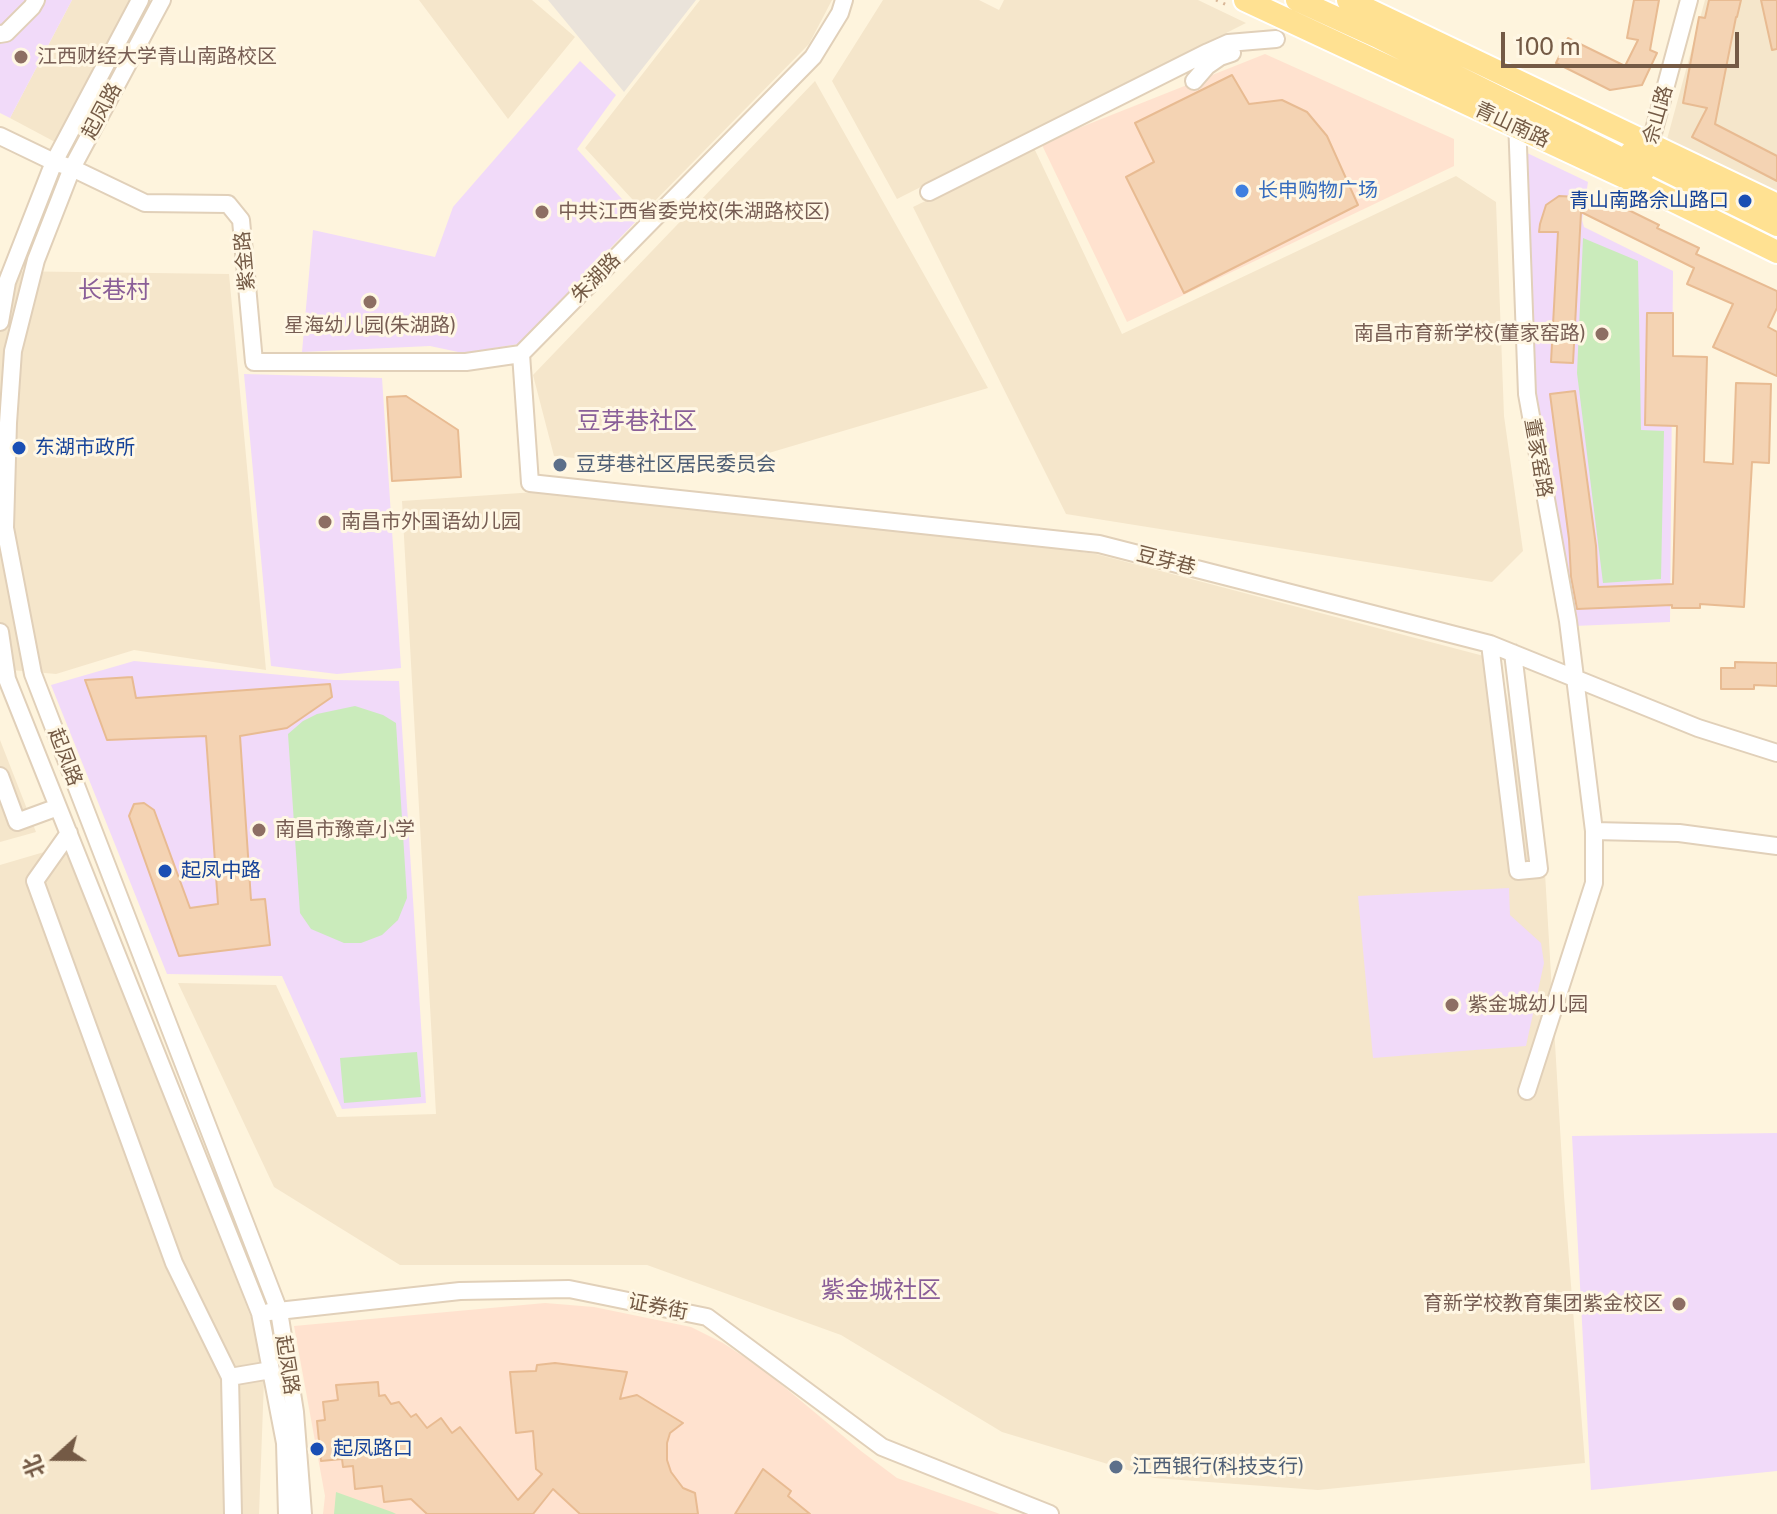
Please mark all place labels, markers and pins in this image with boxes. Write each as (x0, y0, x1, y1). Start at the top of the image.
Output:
place label: 江西财经大学青山南路校区 (37, 45, 277, 69)
marker: 江西财经大学青山南路校区 (12, 48, 30, 66)
place label: 长申购物广场 (1258, 179, 1378, 203)
marker: 长申购物广场 (1233, 182, 1251, 200)
place label: 青山南路佘山路口 (1569, 189, 1729, 213)
marker: 青山南路佘山路口 (1736, 192, 1754, 210)
place label: 中共江西省委党校(朱湖路校区) (558, 200, 830, 224)
marker: 中共江西省委党校(朱湖路校区) (533, 203, 551, 221)
marker: 星海幼儿园(朱湖路) (361, 293, 379, 311)
place label: 星海幼儿园(朱湖路) (284, 314, 456, 338)
place label: 南昌市育新学校(董家窑路) (1354, 322, 1586, 346)
marker: 南昌市育新学校(董家窑路) (1593, 325, 1611, 343)
place label: 东湖市政所 (35, 436, 135, 460)
marker: 东湖市政所 (10, 439, 28, 457)
place label: 豆芽巷社区居民委员会 (576, 453, 776, 477)
marker: 豆芽巷社区居民委员会 (551, 456, 569, 474)
place label: 南昌市外国语幼儿园 (341, 510, 521, 534)
marker: 南昌市外国语幼儿园 (316, 513, 334, 531)
place label: 南昌市豫章小学 (275, 818, 415, 842)
marker: 南昌市豫章小学 (250, 821, 268, 839)
place label: 起凤中路 (181, 859, 261, 883)
marker: 起凤中路 (156, 862, 174, 880)
place label: 紫金城幼儿园 (1468, 993, 1588, 1017)
marker: 紫金城幼儿园 (1443, 996, 1461, 1014)
place label: 育新学校教育集团紫金校区 (1423, 1292, 1663, 1316)
marker: 育新学校教育集团紫金校区 (1670, 1295, 1688, 1313)
place label: 起凤路口 (333, 1437, 413, 1461)
marker: 起凤路口 (308, 1440, 326, 1458)
place label: 江西银行(科技支行) (1132, 1455, 1304, 1479)
marker: 江西银行(科技支行) (1107, 1458, 1125, 1476)

